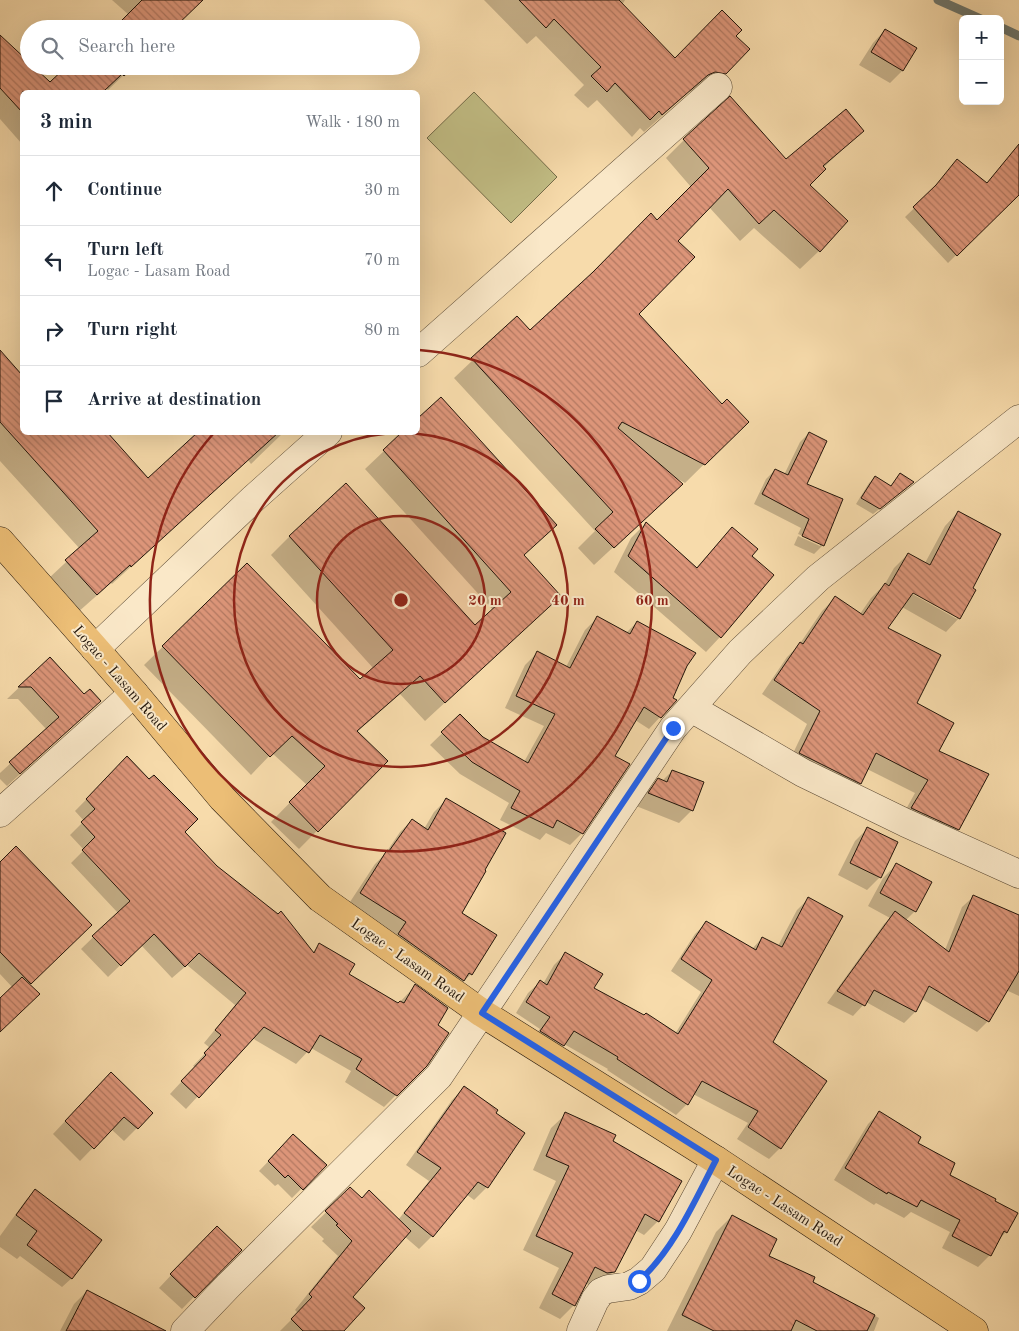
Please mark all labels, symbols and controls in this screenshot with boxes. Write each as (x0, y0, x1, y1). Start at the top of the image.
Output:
map controls (959, 15, 1004, 105)
button: + (959, 15, 1004, 60)
search box (20, 20, 420, 75)
icon: search (38, 34, 66, 62)
text: Search here (78, 38, 175, 57)
button: − (959, 60, 1004, 105)
text: 3 min (40, 112, 93, 133)
text: Walk · 180 m (305, 115, 400, 131)
icon: ahead (40, 177, 68, 205)
text: Continue (87, 181, 162, 200)
text: 30 m (364, 183, 400, 199)
text: Turn left (87, 241, 164, 260)
icon: left (40, 247, 68, 275)
text: 70 m (364, 253, 400, 269)
text: Logac - Lasam Road (87, 264, 230, 280)
icon: right (40, 317, 68, 345)
text: Turn right (87, 321, 177, 340)
text: 80 m (364, 323, 400, 339)
icon: arrive (40, 387, 68, 415)
text: Arrive at destination (87, 391, 261, 410)
centre of rings (392, 591, 410, 609)
text: 20 m (468, 594, 502, 609)
text: 40 m (551, 594, 585, 609)
text: 60 m (635, 594, 669, 609)
street label: Logac - Lasam Road (69, 623, 169, 735)
route end (662, 717, 685, 740)
street label: Logac - Lasam Road (348, 917, 467, 1006)
street label: Logac - Lasam Road (724, 1164, 845, 1250)
route start (628, 1270, 651, 1293)

